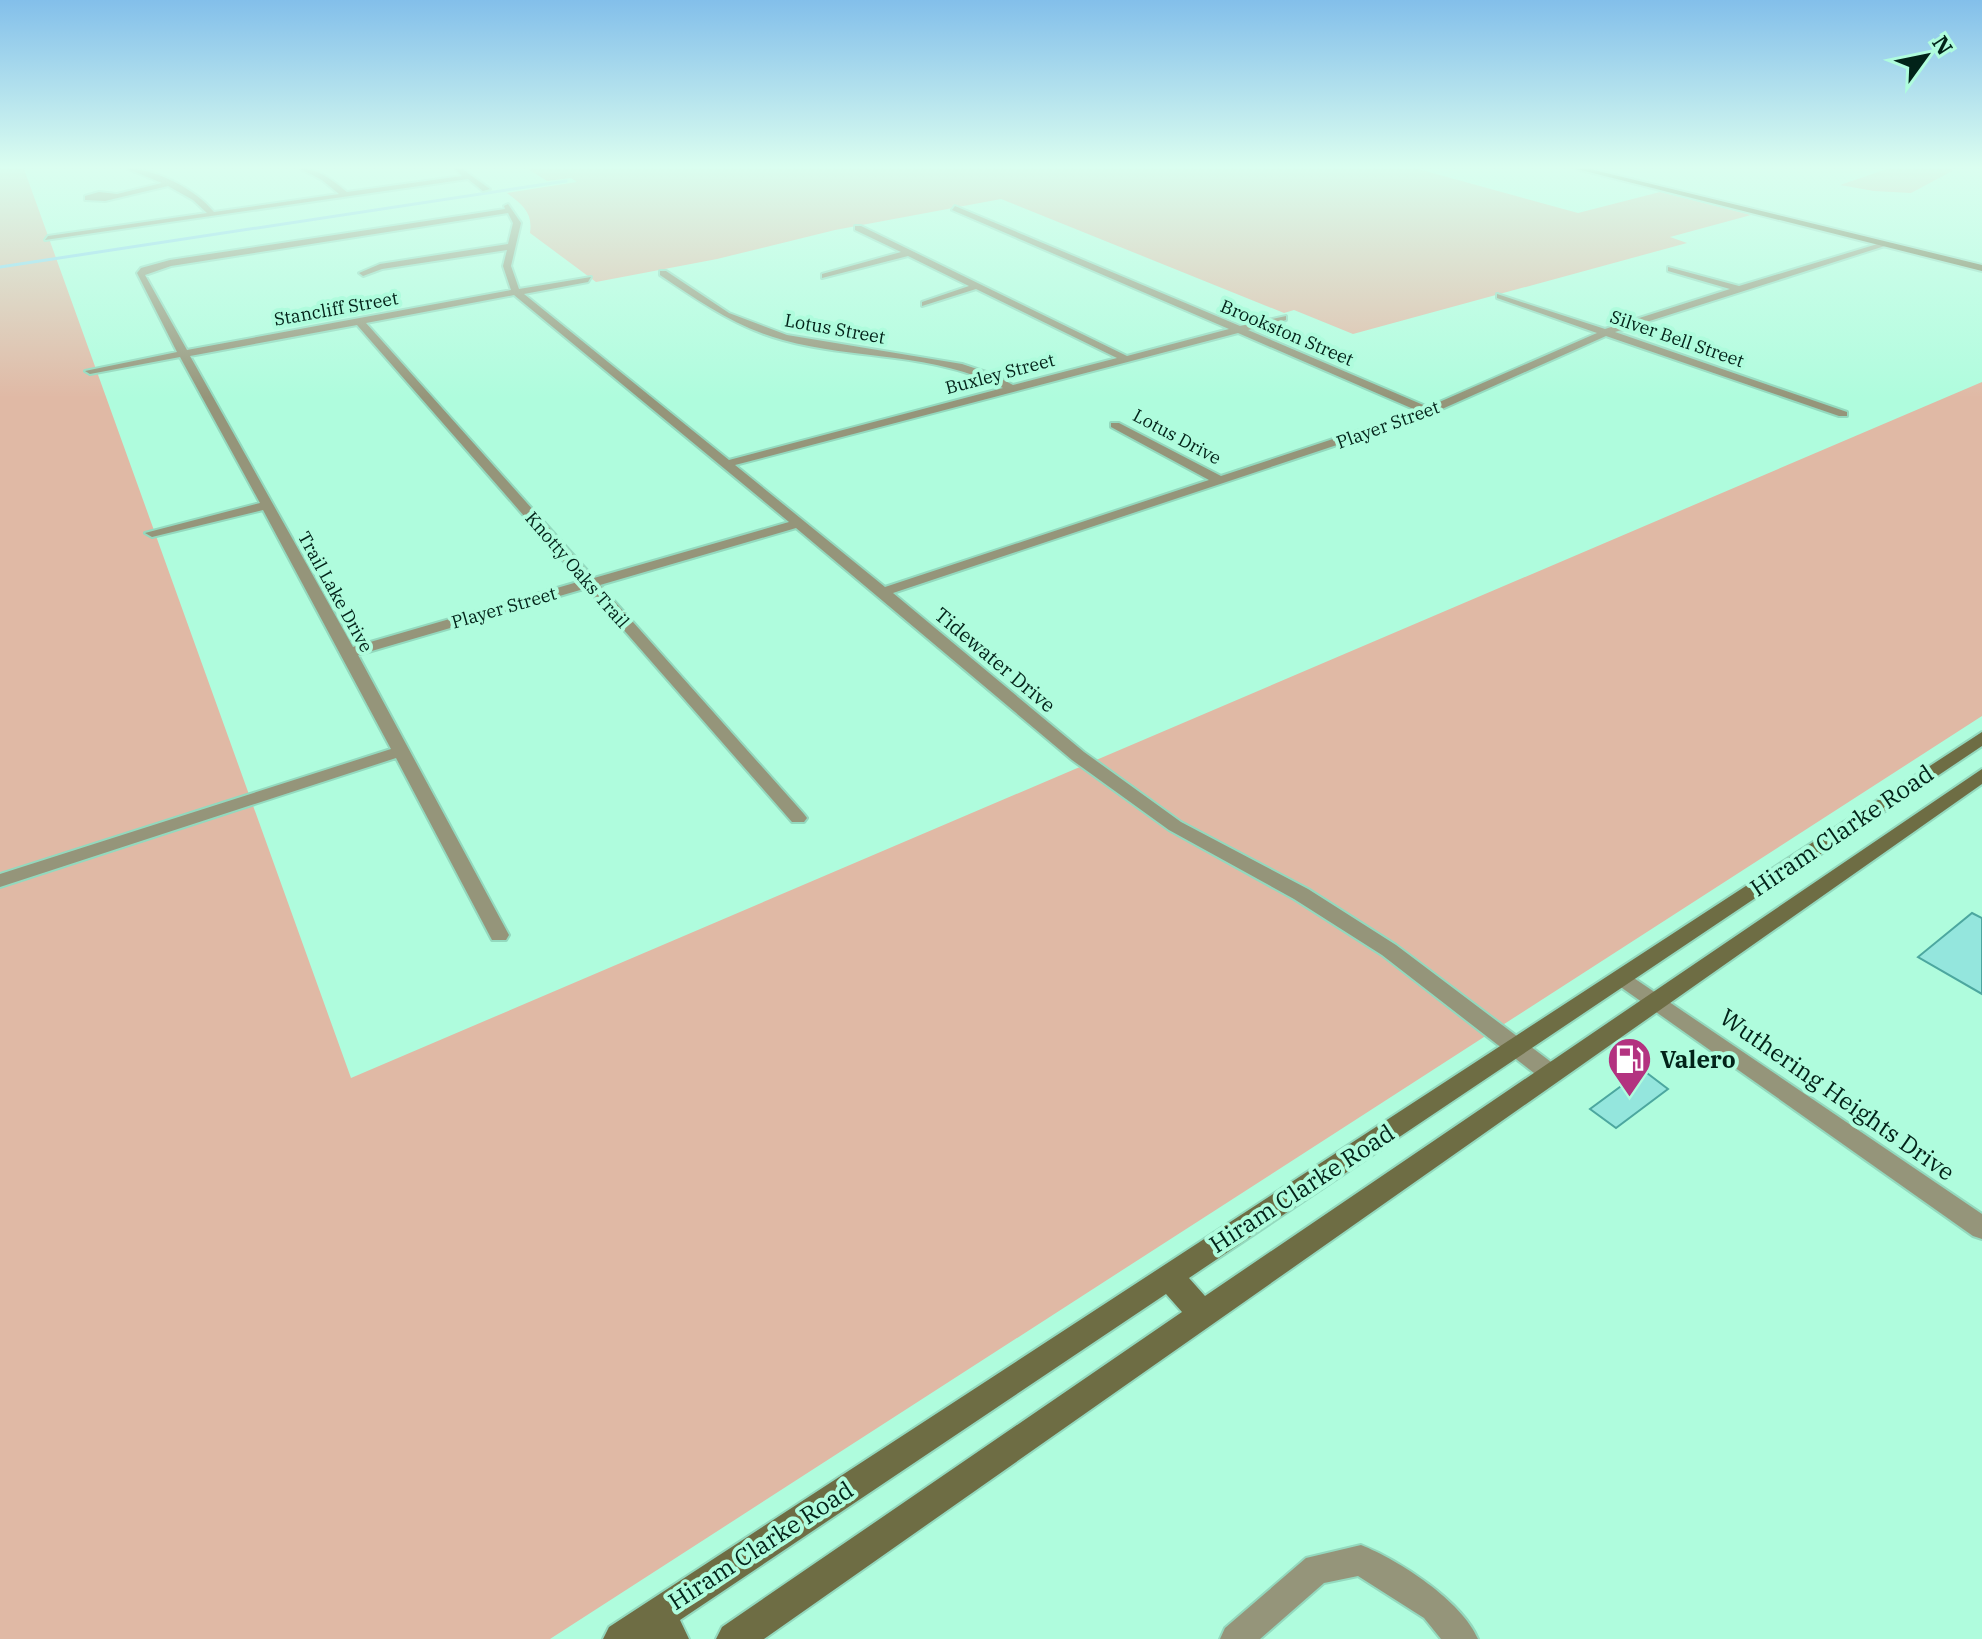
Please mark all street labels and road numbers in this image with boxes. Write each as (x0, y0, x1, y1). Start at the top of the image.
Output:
street label: Stancliff Street (272, 286, 400, 331)
street label: Brookston Street (1217, 294, 1357, 371)
street label: Silver Bell Street (1607, 305, 1747, 372)
street label: Lotus Street (783, 308, 887, 349)
street label: Buxley Street (943, 348, 1057, 399)
street label: Player Street (1333, 395, 1443, 454)
street label: Lotus Drive (1129, 404, 1225, 469)
street label: Knotty Oaks Trail (520, 507, 634, 633)
street label: Trail Lake Drive (293, 527, 378, 656)
street label: Player Street (449, 582, 559, 633)
street label: Tidewater Drive (929, 601, 1061, 718)
street label: Hiram Clarke Road (1744, 757, 1939, 903)
street label: Wuthering Heights Drive (1714, 1001, 1961, 1188)
street label: Hiram Clarke Road (1203, 1116, 1400, 1260)
street label: Hiram Clarke Road (662, 1473, 859, 1617)

